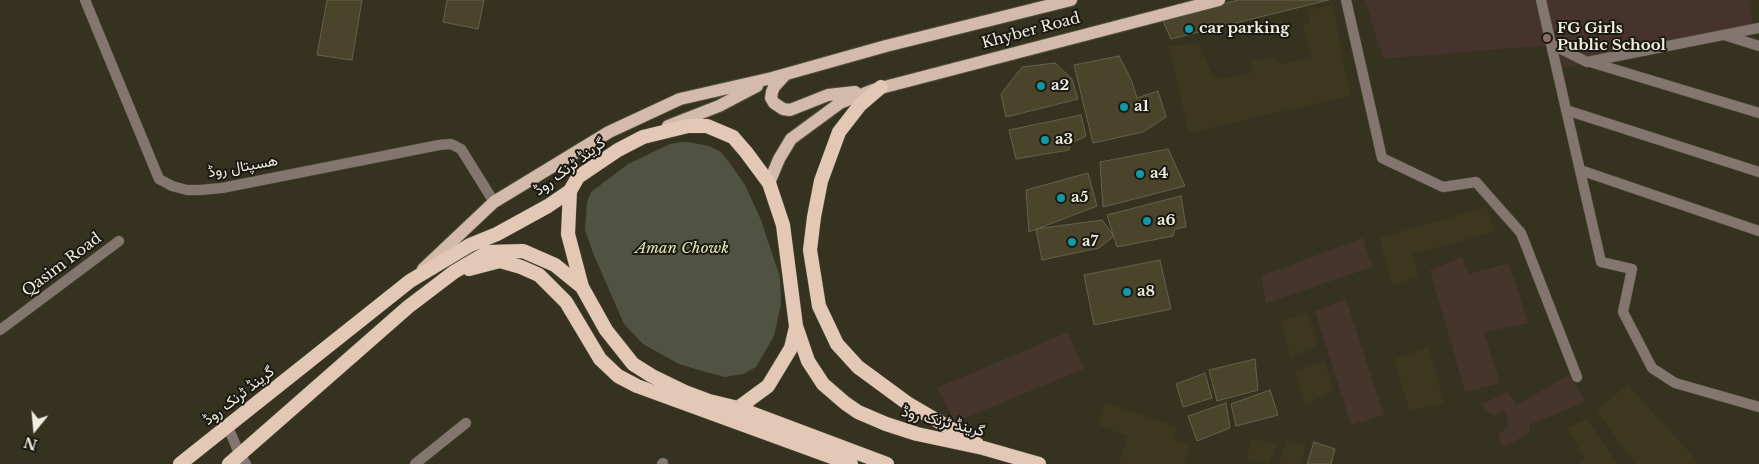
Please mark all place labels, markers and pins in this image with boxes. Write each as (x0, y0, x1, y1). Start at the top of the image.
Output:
place label: car parking (1199, 20, 1289, 38)
place label: FG Girls Public School (1557, 20, 1666, 55)
marker: car parking (1183, 23, 1195, 35)
marker: FG Girls Public School (1541, 32, 1553, 44)
place label: a2 (1051, 77, 1069, 95)
marker: a2 (1035, 80, 1047, 92)
place label: a1 (1134, 98, 1149, 116)
marker: a1 (1118, 101, 1130, 113)
place label: a3 (1055, 131, 1073, 149)
marker: a3 (1039, 134, 1051, 146)
place label: a4 (1150, 165, 1169, 183)
marker: a4 (1134, 168, 1146, 180)
place label: a5 (1071, 189, 1089, 207)
marker: a5 (1055, 192, 1067, 204)
place label: a6 (1157, 212, 1176, 230)
marker: a6 (1141, 215, 1153, 227)
place label: a7 (1082, 233, 1098, 251)
marker: a7 (1066, 236, 1078, 248)
place label: a8 (1137, 283, 1155, 301)
marker: a8 (1121, 286, 1133, 298)

